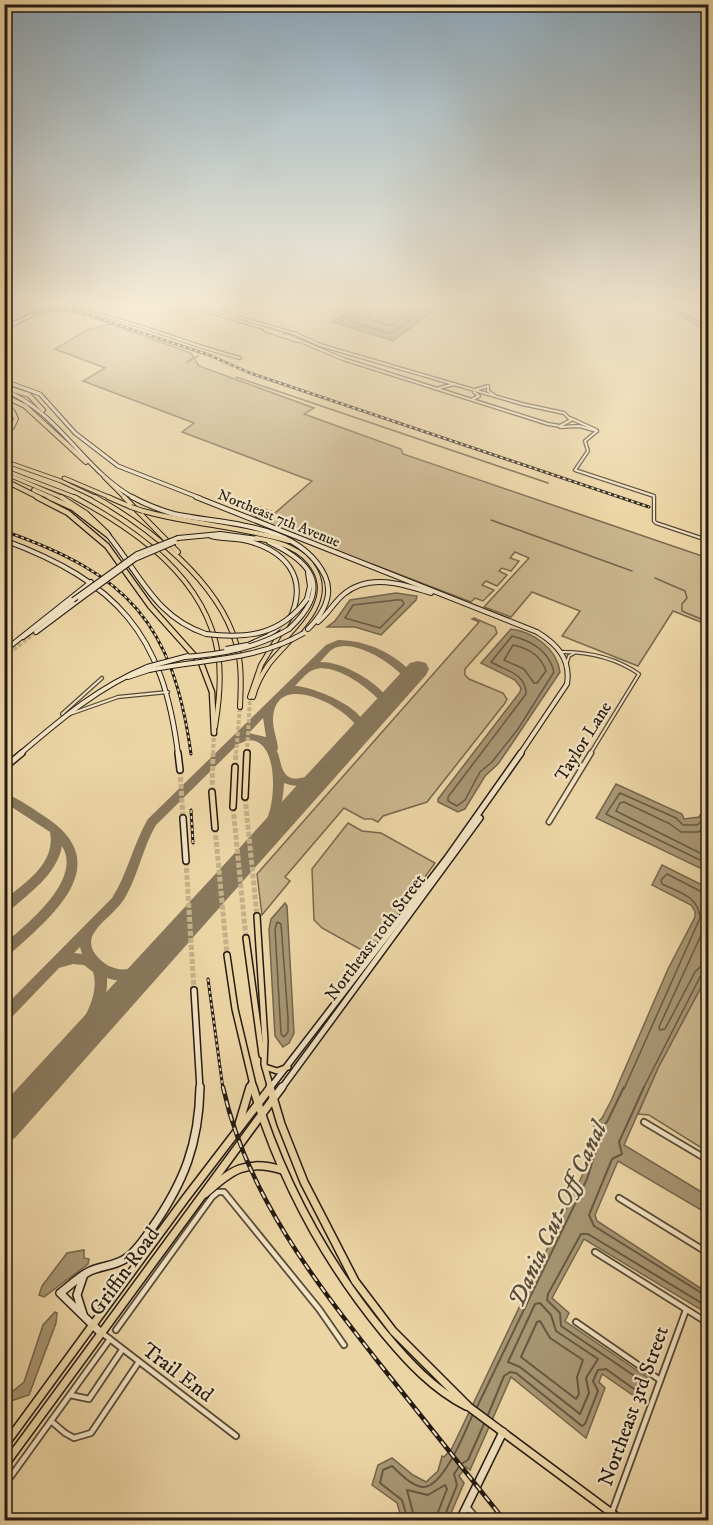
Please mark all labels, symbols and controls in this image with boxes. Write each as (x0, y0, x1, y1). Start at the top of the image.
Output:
street label: Northeast 7th Avenue (215, 485, 343, 552)
street label: Taylor Lane (551, 698, 617, 785)
street label: Northeast 10th Street (321, 869, 431, 1006)
water label: Dania Cut-Off Canal (502, 1114, 615, 1312)
street label: Griffin Road (84, 1222, 166, 1321)
street label: Northeast 3rd Street (593, 1322, 675, 1490)
street label: Trail End (136, 1337, 219, 1408)

